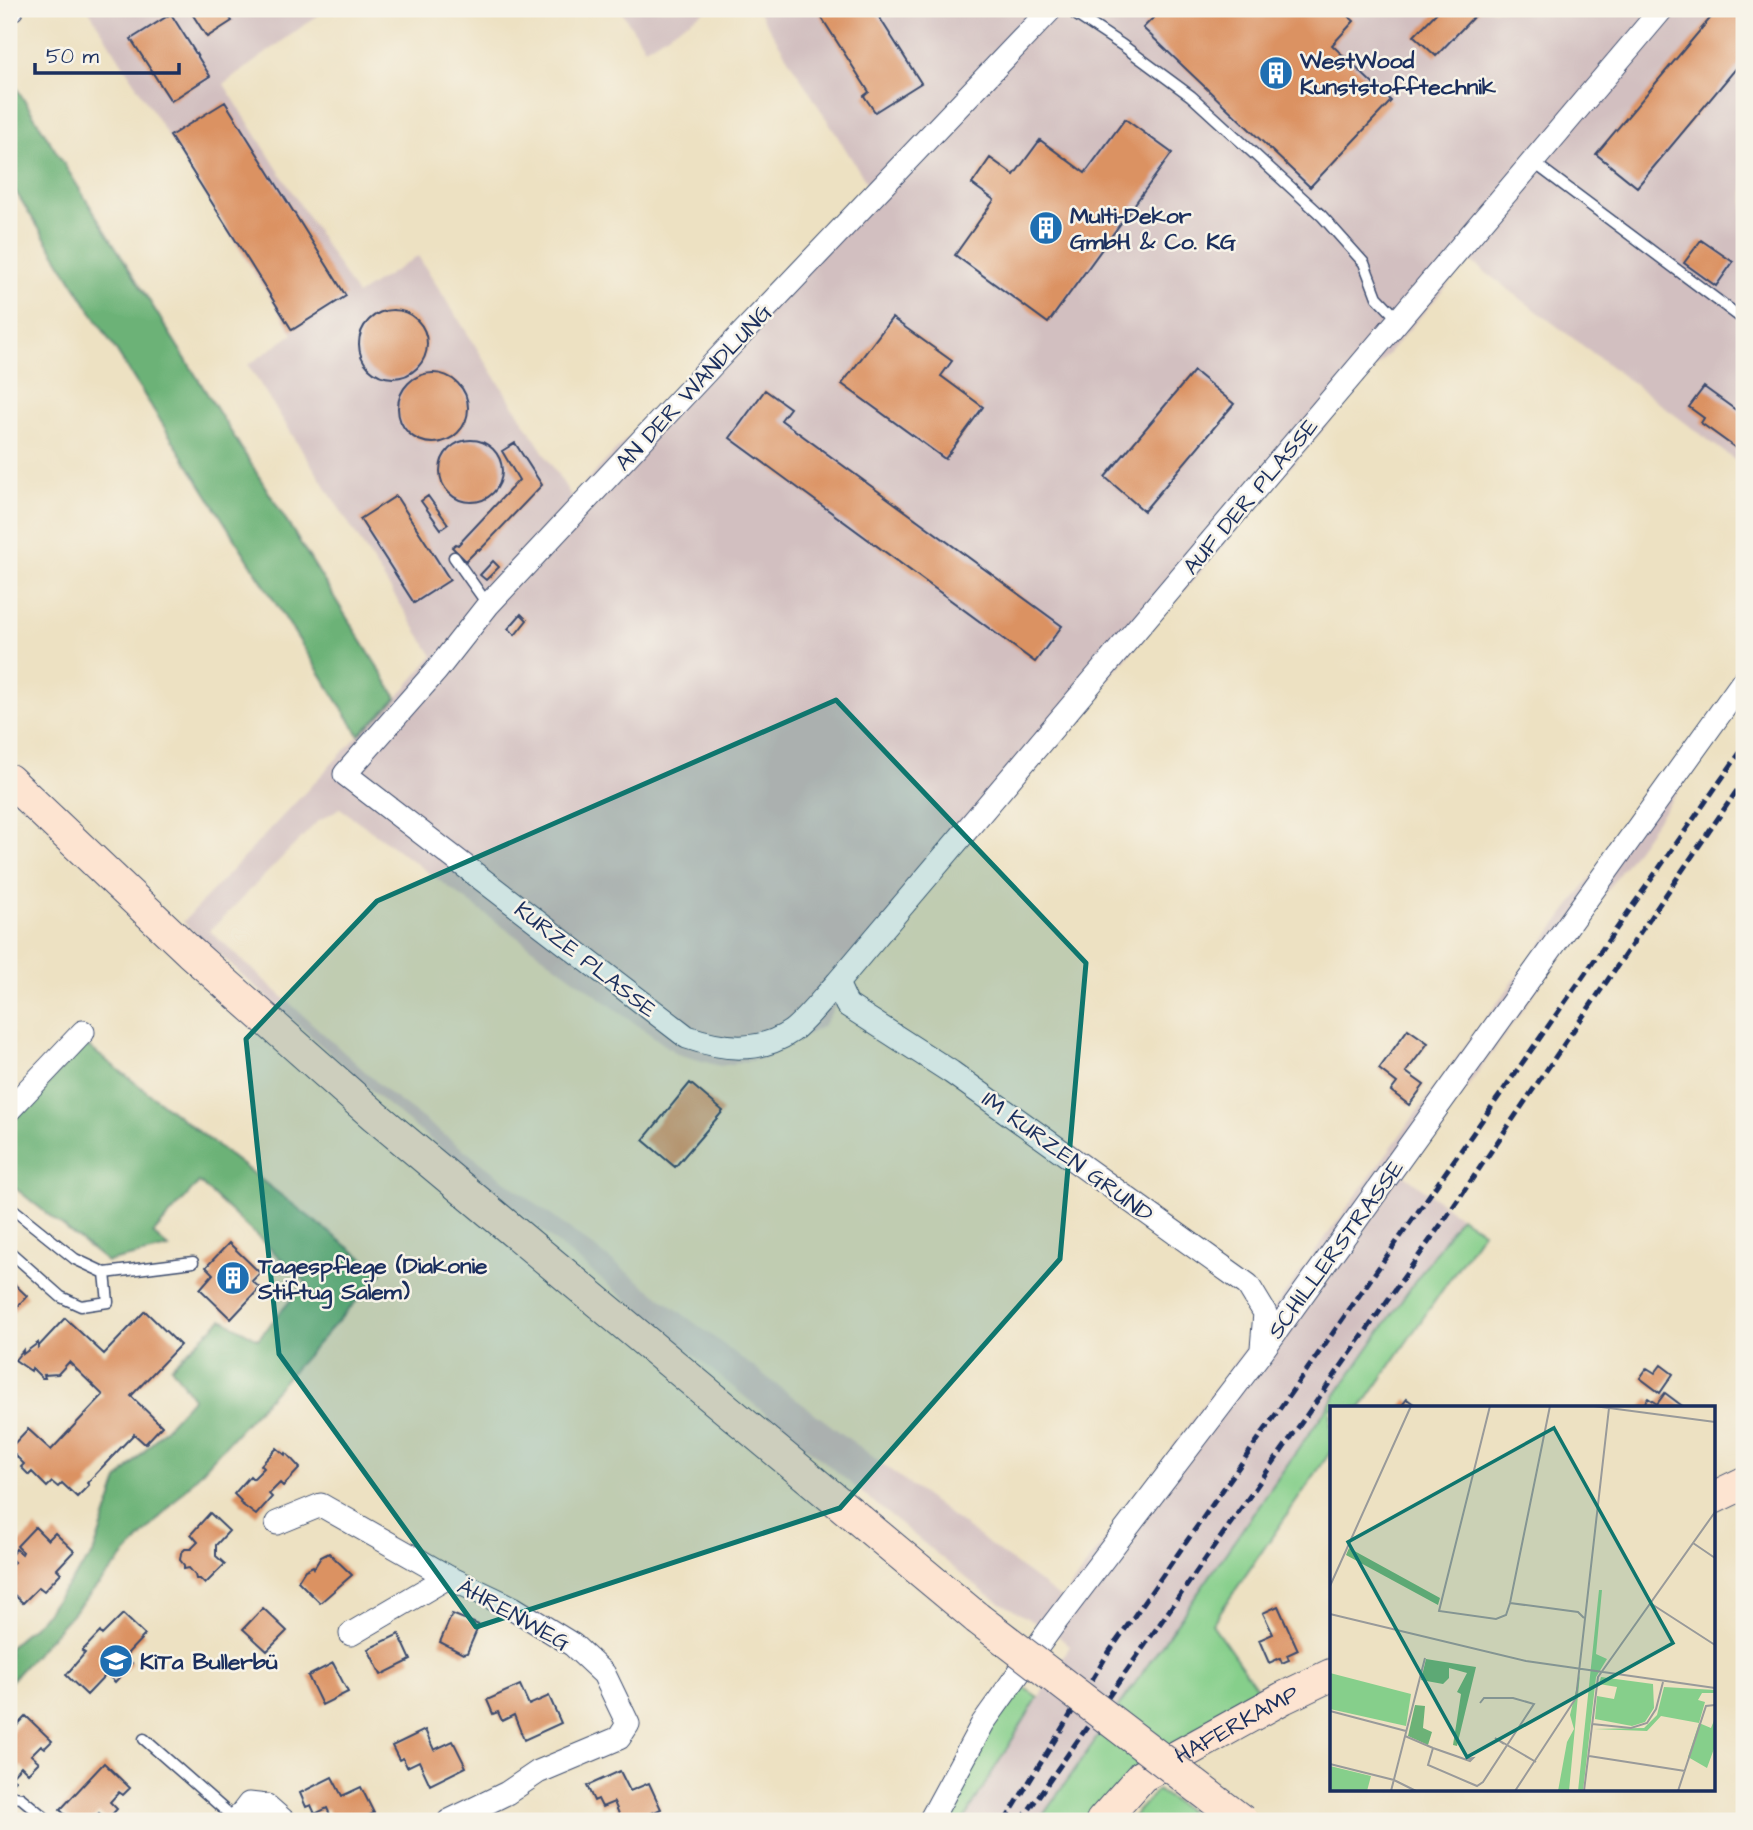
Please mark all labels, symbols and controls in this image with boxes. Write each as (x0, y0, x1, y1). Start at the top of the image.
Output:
scale bar (35, 32, 178, 76)
text: 50 m (46, 42, 100, 71)
place label: WestWood Kunststofftechnik (1299, 45, 1497, 103)
building icon: WestWood Kunststofftechnik (1257, 54, 1295, 92)
place label: Multi-Dekor GmbH & Co. KG (1070, 200, 1236, 258)
building icon: Multi-Dekor GmbH & Co. KG (1027, 209, 1065, 247)
street label: AN DER WANDLUNG (608, 297, 780, 478)
street label: AUF DER PLASSE (1176, 411, 1326, 582)
street label: KURZE PLASSE (508, 894, 664, 1026)
street label: IM KURZEN GRUND (975, 1084, 1160, 1230)
street label: SCHILLERSTRASSE (1260, 1153, 1412, 1345)
place label: Tagespflege (Diakonie Stiftug Salem) (257, 1250, 488, 1309)
building icon: Tagespflege (Diakonie Stiftug Salem) (214, 1259, 252, 1297)
inset map (1330, 1406, 1714, 1792)
street label: ÄHRENWEG (451, 1571, 576, 1659)
school or university icon: KiTa Bullerbü (97, 1642, 135, 1680)
place label: KiTa Bullerbü (140, 1646, 278, 1678)
street label: HAFERKAMP (1169, 1678, 1304, 1772)

